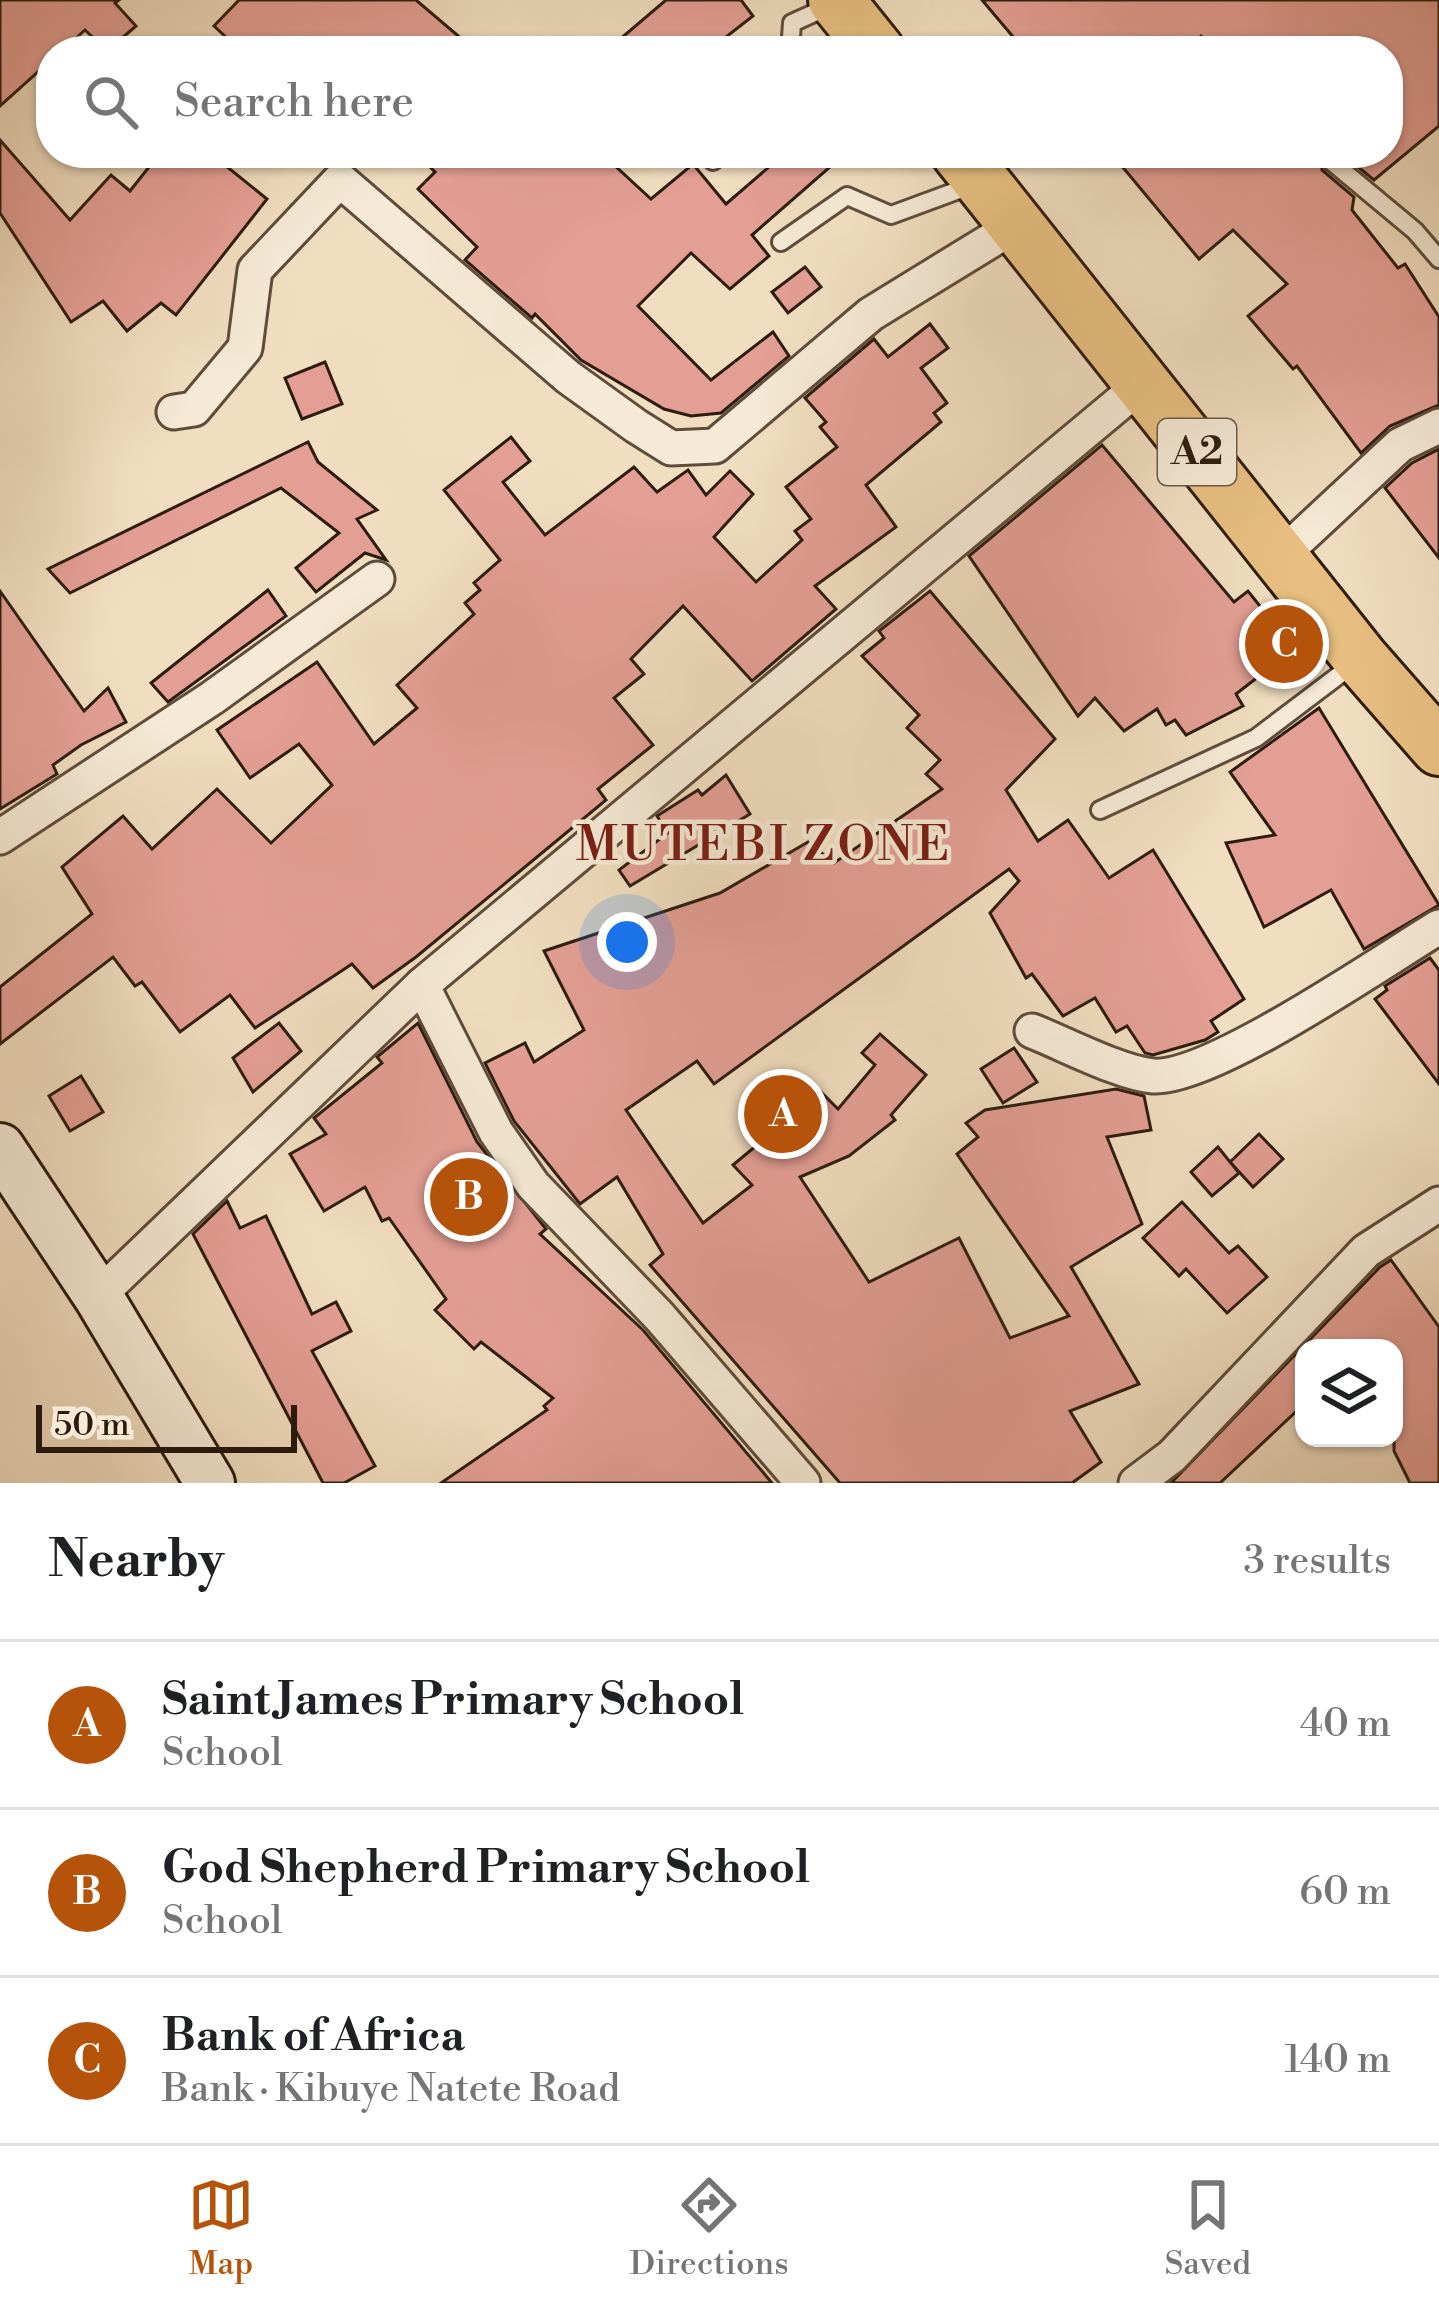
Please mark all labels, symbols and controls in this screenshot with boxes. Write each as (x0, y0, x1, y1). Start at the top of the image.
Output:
search box (36, 36, 1403, 168)
icon: search (78, 69, 144, 135)
text: Search here (174, 74, 414, 131)
road number: A2 (1158, 419, 1236, 485)
pin: C (1245, 599, 1323, 689)
district label: MUTEBI ZONE (576, 816, 952, 876)
your location (597, 912, 657, 972)
pin: A (744, 1069, 822, 1159)
pin: B (430, 1152, 508, 1242)
map controls (1295, 1339, 1403, 1447)
button: layers (1295, 1339, 1403, 1447)
scale bar (36, 1399, 297, 1452)
text: 50 m (54, 1405, 130, 1446)
text: Nearby (48, 1529, 224, 1593)
text: 3 results (1243, 1537, 1391, 1586)
text: Saint James Primary School (162, 1672, 744, 1729)
text: A (73, 1700, 101, 1749)
text: 40 m (1300, 1700, 1391, 1749)
text: School (162, 1729, 282, 1778)
text: God Shepherd Primary School (162, 1840, 810, 1897)
text: B (72, 1868, 102, 1917)
text: 60 m (1299, 1868, 1391, 1917)
text: School (162, 1897, 282, 1946)
text: Bank of Africa (162, 2008, 465, 2065)
text: C (73, 2036, 101, 2085)
text: 140 m (1284, 2036, 1391, 2085)
text: Bank · Kibuye Natete Road (162, 2065, 620, 2114)
tab: Map (188, 2172, 254, 2285)
tab: Directions (630, 2172, 789, 2285)
tab: Saved (1164, 2172, 1251, 2285)

